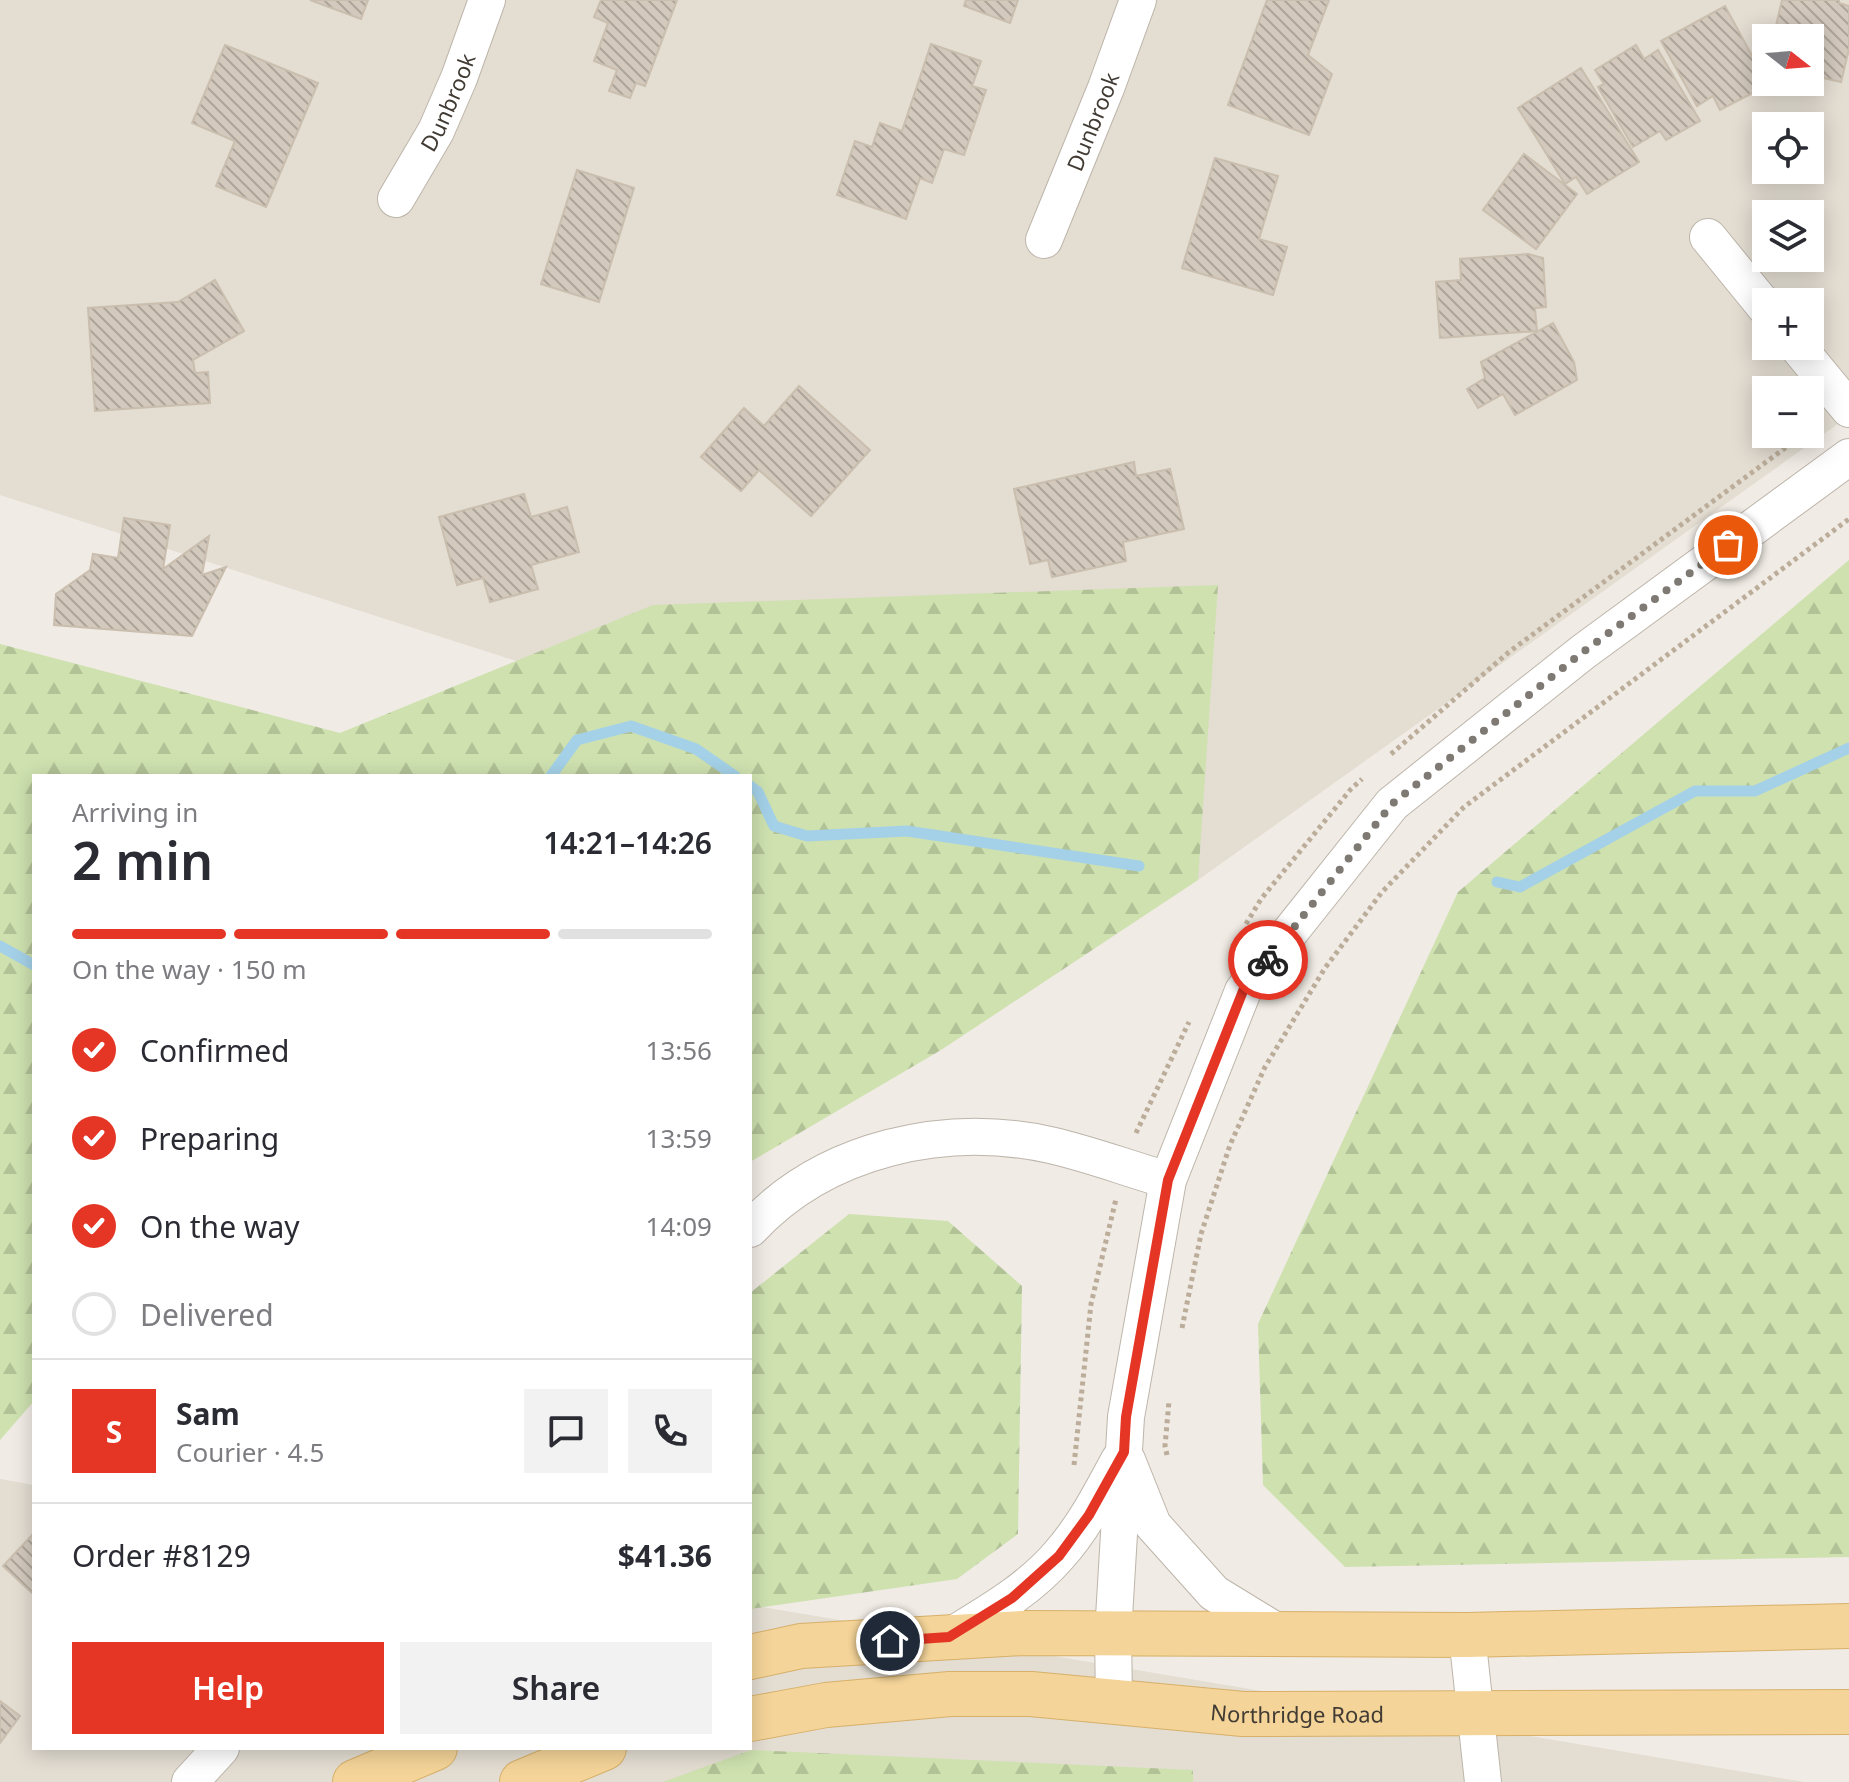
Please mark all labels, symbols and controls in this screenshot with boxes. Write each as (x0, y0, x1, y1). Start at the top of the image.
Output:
north arrow (1752, 24, 1824, 96)
map controls (1752, 24, 1824, 448)
street label: Dunbrook (413, 49, 482, 157)
street label: Dunbrook (1059, 68, 1126, 175)
button: locate (1752, 112, 1824, 184)
button: layers (1752, 200, 1824, 272)
button: + (1752, 288, 1824, 360)
button: − (1752, 376, 1824, 448)
pin (1694, 511, 1762, 579)
icon: bag (1706, 523, 1750, 567)
text: Arriving in (72, 794, 198, 830)
text: 14:21–14:26 (543, 822, 712, 863)
text: 2 min (72, 824, 213, 895)
courier (1228, 920, 1308, 1000)
icon: bike (1246, 938, 1290, 982)
text: On the way · 150 m (72, 951, 306, 987)
icon: check (72, 1028, 116, 1072)
text: Confirmed (140, 1030, 290, 1071)
text: 13:56 (646, 1032, 712, 1068)
icon: check (72, 1116, 116, 1160)
text: Preparing (140, 1118, 279, 1159)
text: 13:59 (646, 1120, 712, 1156)
icon: check (72, 1204, 116, 1248)
text: On the way (140, 1206, 300, 1247)
text: 14:09 (646, 1208, 712, 1244)
text: Delivered (140, 1294, 274, 1335)
button: chat (524, 1389, 608, 1473)
button: phone (628, 1389, 712, 1473)
text: Sam (176, 1393, 240, 1434)
text: S (106, 1411, 122, 1452)
text: Courier · 4.5 (176, 1434, 324, 1470)
text: Order #8129 (72, 1535, 251, 1576)
text: $41.36 (618, 1535, 712, 1576)
pin (856, 1607, 924, 1675)
icon: home (868, 1619, 912, 1663)
button: Help (72, 1642, 384, 1734)
button: Share (400, 1642, 712, 1734)
street label: Northridge Road (1209, 1696, 1384, 1729)

